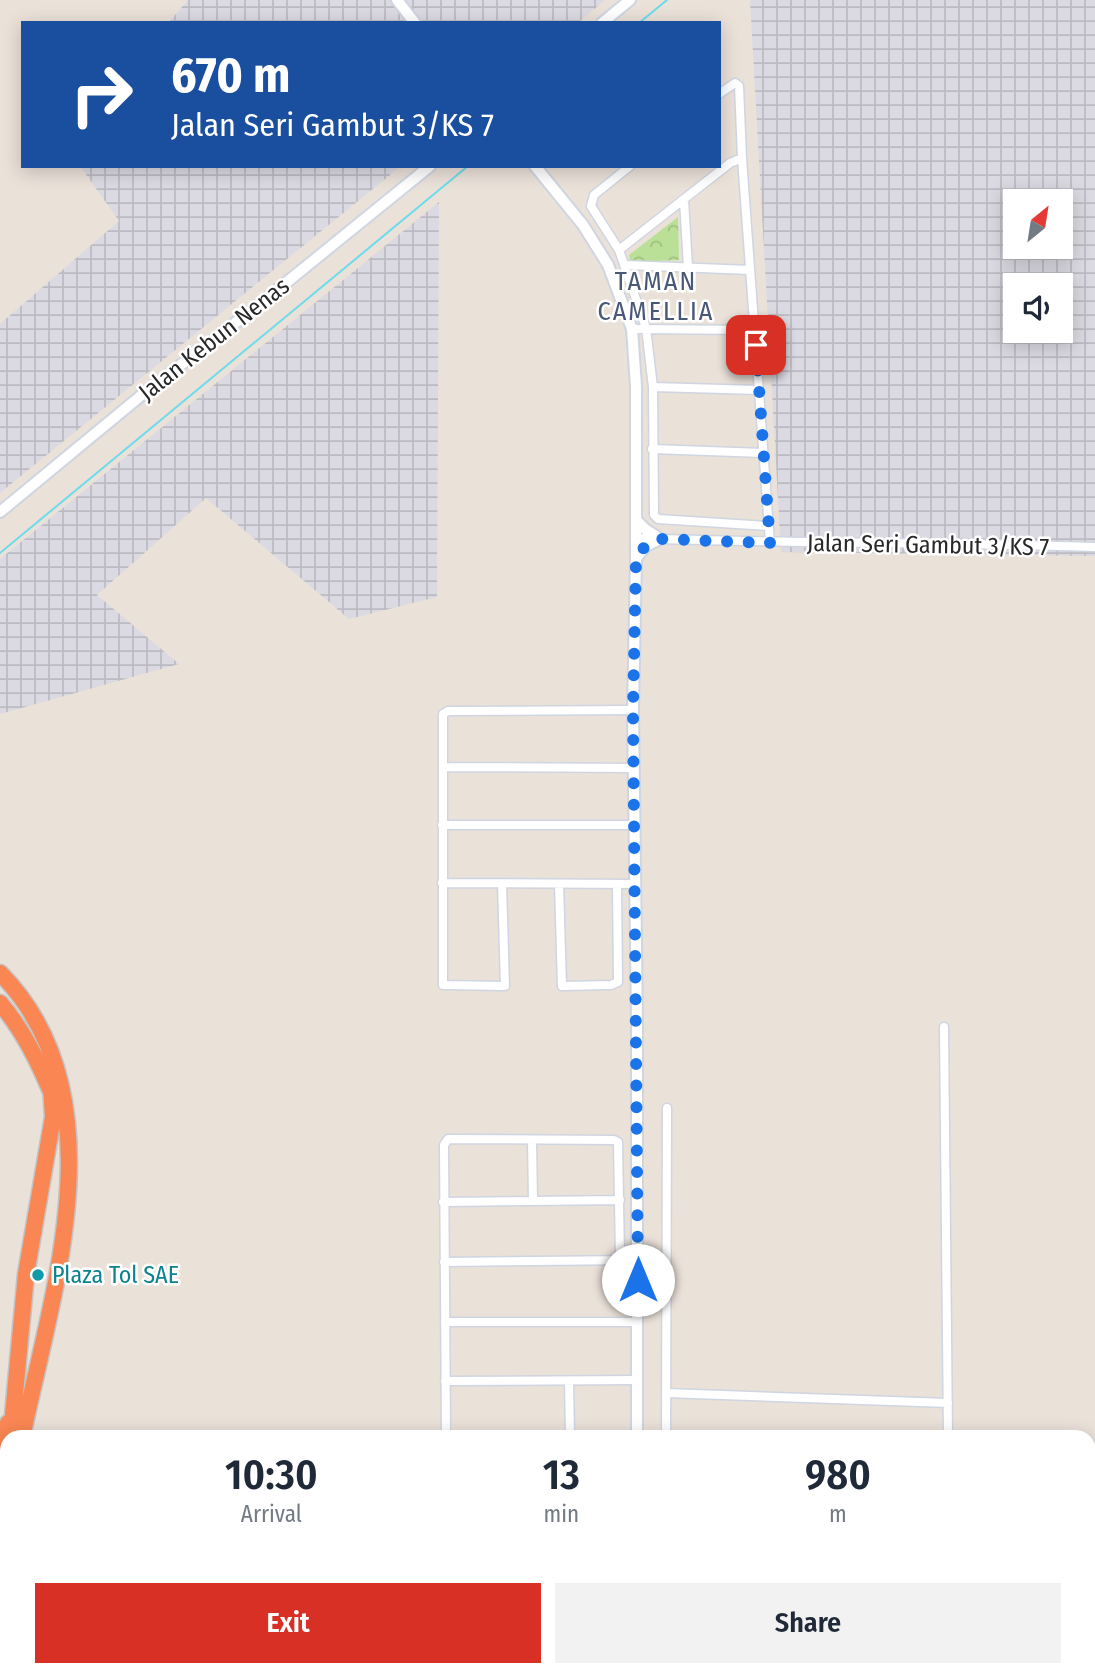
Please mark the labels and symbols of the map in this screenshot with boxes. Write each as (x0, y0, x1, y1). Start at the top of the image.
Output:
north arrow (1003, 189, 1073, 259)
district label: TAMAN CAMELLIA (597, 266, 715, 327)
street label: Jalan Kebun Nenas (133, 272, 295, 406)
pin (726, 315, 786, 375)
street label: Jalan Seri Gambut 3/KS 7 (807, 529, 1050, 561)
position arrow (601, 1243, 675, 1317)
place label: Plaza Tol SAE (52, 1261, 179, 1289)
marker: Plaza Tol SAE (30, 1267, 46, 1283)

